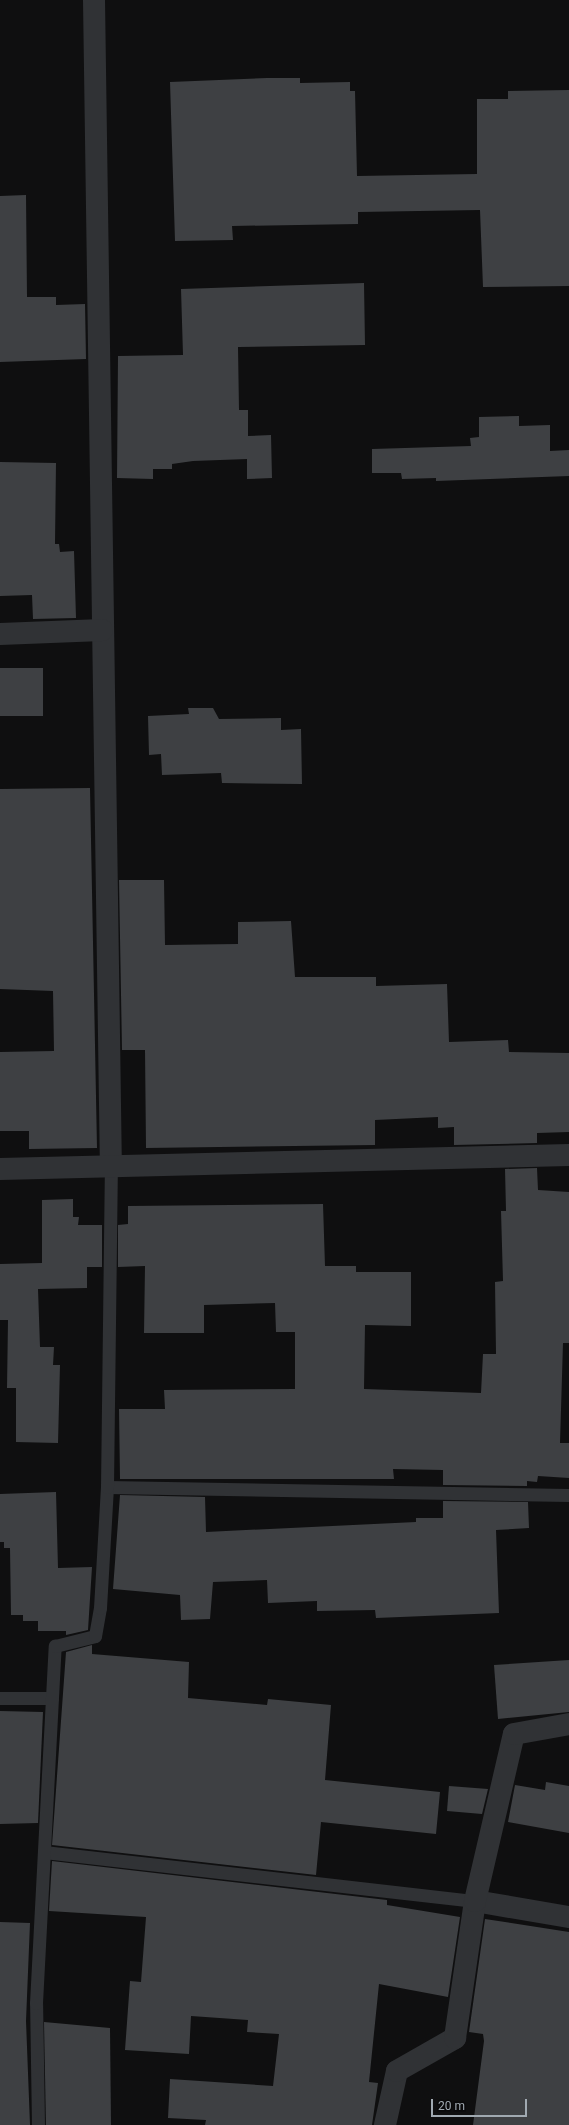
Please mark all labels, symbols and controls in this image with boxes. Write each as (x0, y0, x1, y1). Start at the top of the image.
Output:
scale bar (433, 2091, 529, 2117)
text: 20 m (438, 2099, 465, 2113)

